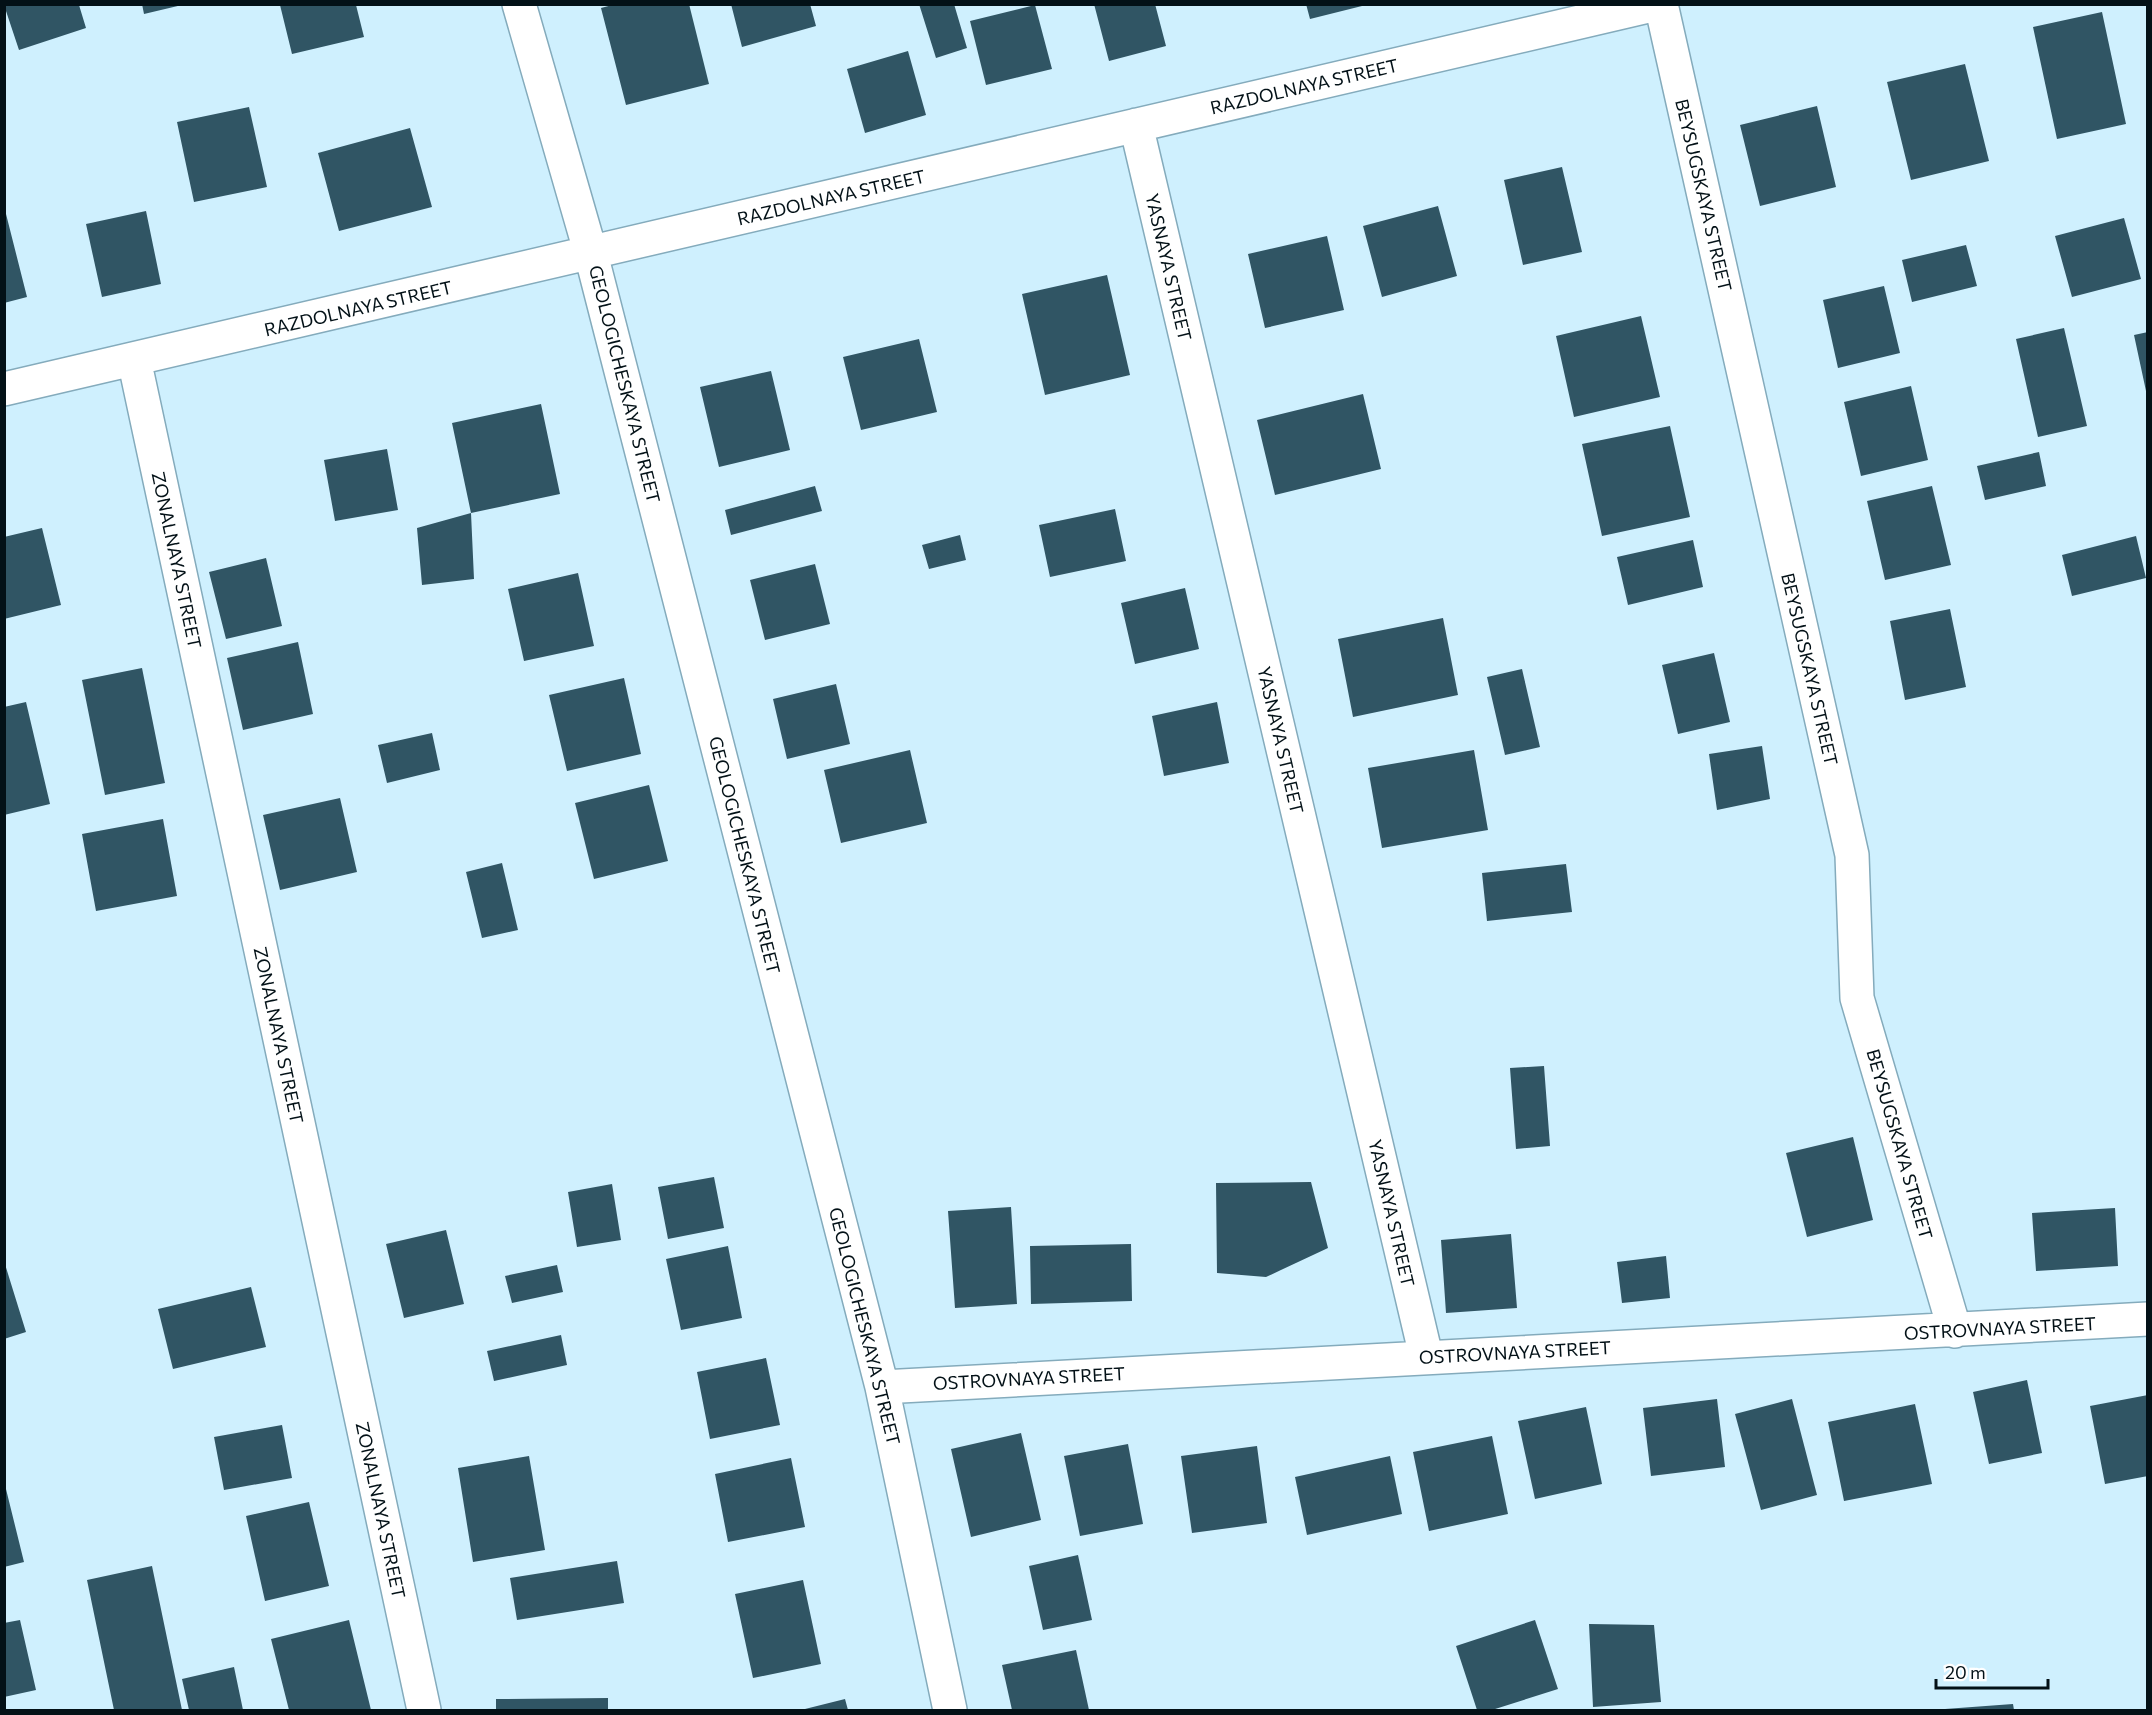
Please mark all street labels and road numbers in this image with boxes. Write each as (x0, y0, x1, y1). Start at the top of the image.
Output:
street label: RAZDOLNAYA STREET (1208, 54, 1400, 118)
street label: BEYSUGSKAYA STREET (1671, 97, 1737, 293)
street label: RAZDOLNAYA STREET (735, 165, 927, 229)
street label: YASNAYA STREET (1141, 191, 1197, 343)
street label: GEOLOGICHESKAYA STREET (585, 263, 665, 505)
street label: RAZDOLNAYA STREET (262, 276, 454, 340)
street label: ZONALNAYA STREET (148, 470, 206, 650)
street label: BEYSUGSKAYA STREET (1777, 571, 1843, 767)
street label: YASNAYA STREET (1253, 664, 1309, 816)
street label: GEOLOGICHESKAYA STREET (705, 734, 785, 976)
street label: ZONALNAYA STREET (250, 945, 308, 1125)
street label: BEYSUGSKAYA STREET (1862, 1046, 1938, 1242)
street label: YASNAYA STREET (1364, 1137, 1420, 1289)
street label: GEOLOGICHESKAYA STREET (825, 1205, 905, 1447)
street label: OSTROVNAYA STREET (1903, 1312, 2097, 1344)
street label: OSTROVNAYA STREET (1418, 1336, 1612, 1368)
street label: OSTROVNAYA STREET (932, 1362, 1126, 1394)
street label: ZONALNAYA STREET (352, 1420, 410, 1600)

